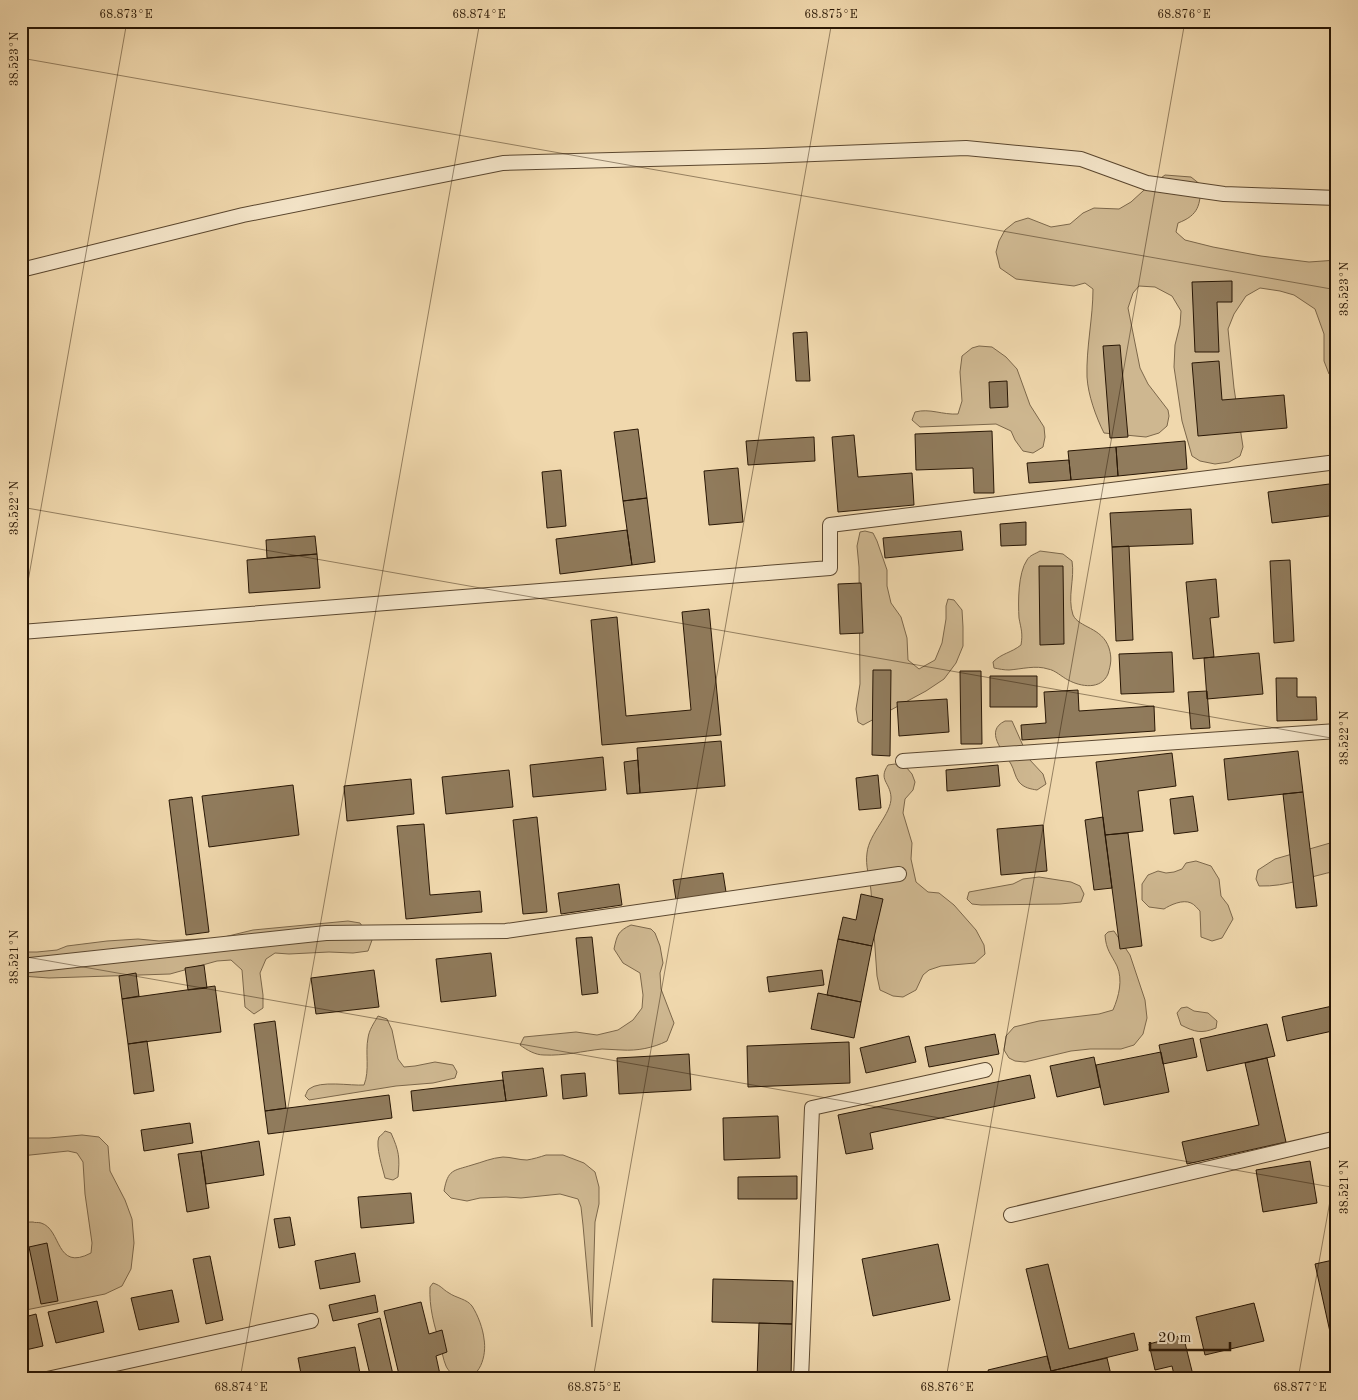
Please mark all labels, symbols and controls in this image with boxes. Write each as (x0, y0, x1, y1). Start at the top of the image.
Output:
text: 68.875°E (804, 8, 858, 21)
text: 68.873°E (99, 9, 153, 21)
text: 68.874°E (452, 9, 506, 21)
text: 68.876°E (1157, 9, 1211, 21)
text: 38.523°N (8, 32, 21, 86)
text: 38.523°N (1338, 262, 1351, 316)
text: 38.522°N (8, 481, 21, 535)
text: 38.522°N (1338, 711, 1351, 765)
text: 38.521°N (8, 930, 21, 984)
text: 38.521°N (1338, 1160, 1351, 1214)
scale bar (1150, 1320, 1230, 1352)
text: 20 m (1158, 1331, 1192, 1346)
text: 68.875°E (567, 1381, 621, 1394)
text: 68.874°E (214, 1382, 268, 1394)
text: 68.876°E (920, 1382, 974, 1394)
text: 68.877°E (1273, 1382, 1327, 1394)

